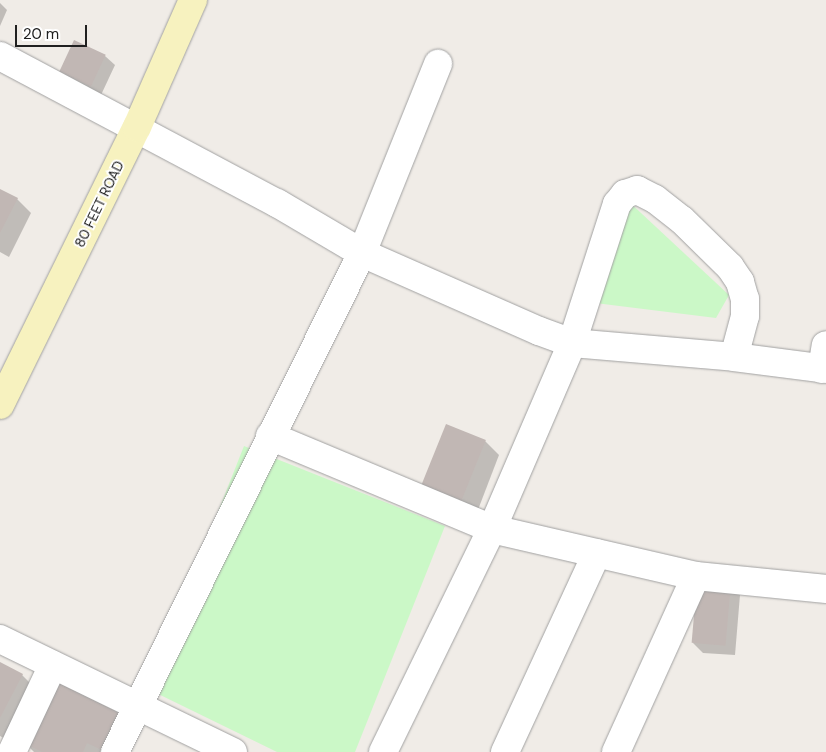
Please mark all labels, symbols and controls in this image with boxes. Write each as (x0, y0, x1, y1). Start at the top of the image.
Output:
scale bar (18, 15, 90, 47)
text: 20 m (23, 24, 59, 44)
street label: 80 FEET ROAD (71, 158, 127, 250)

